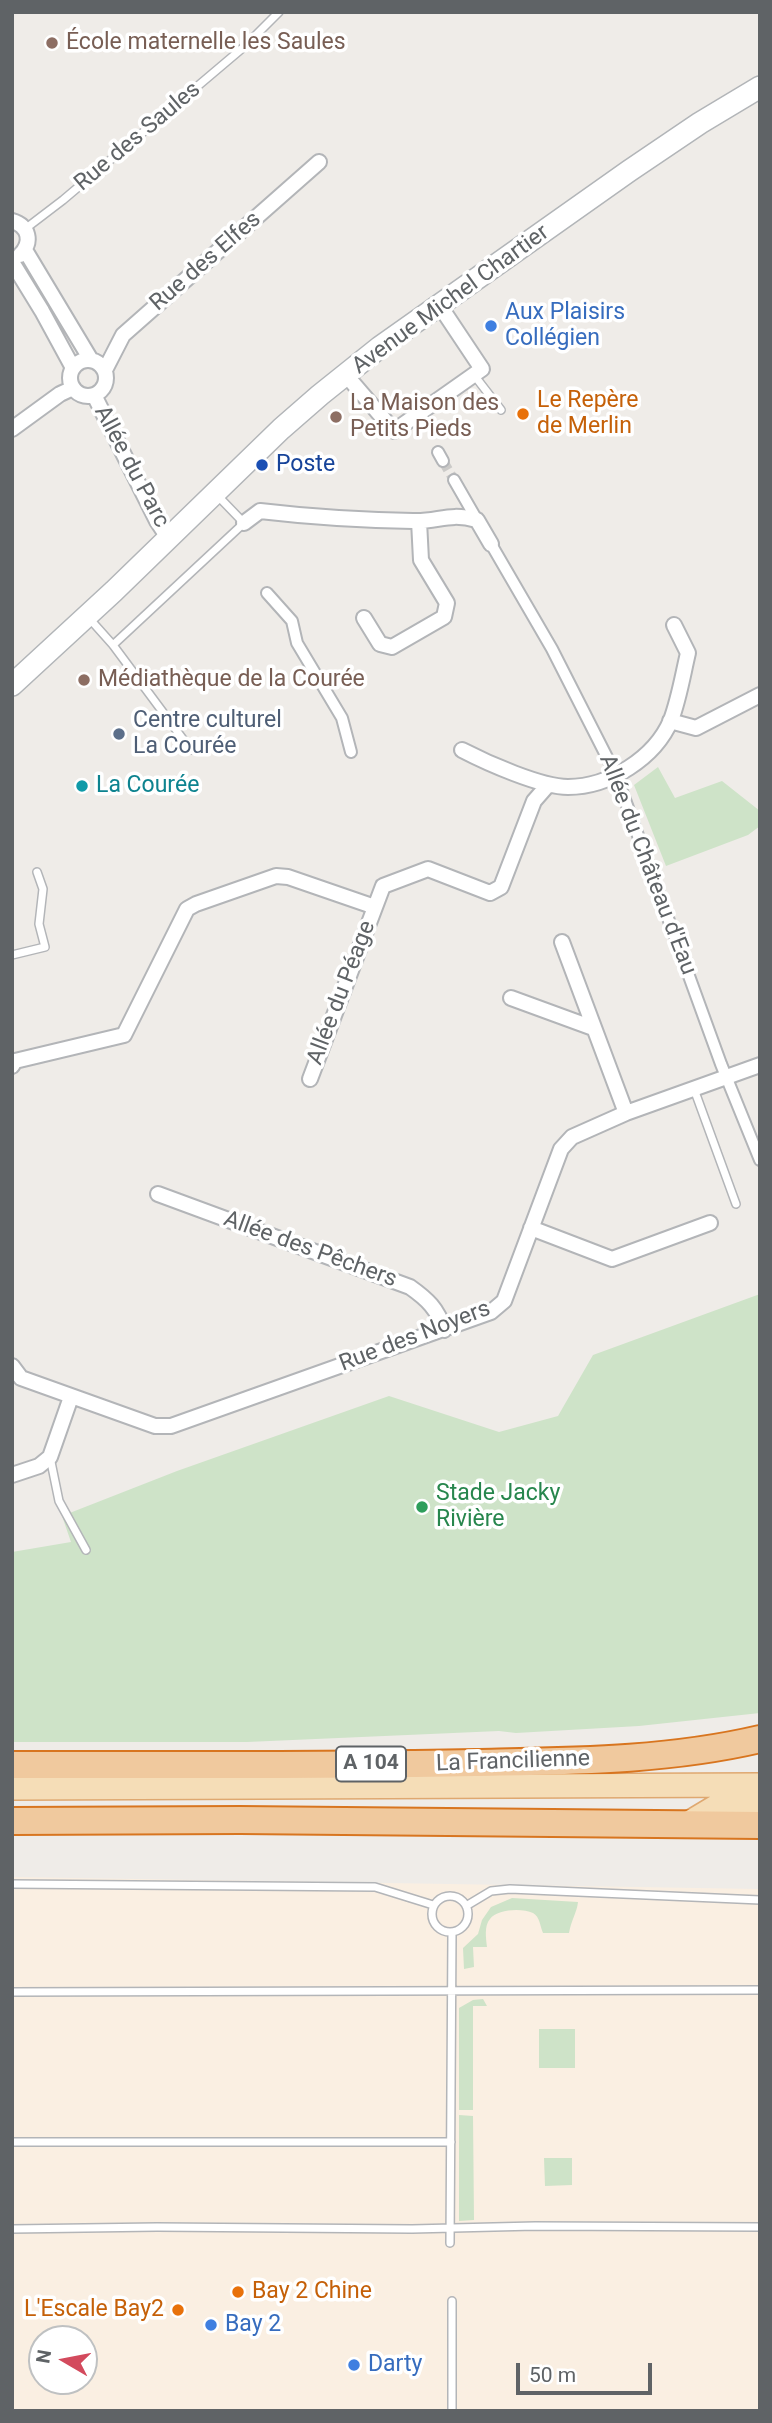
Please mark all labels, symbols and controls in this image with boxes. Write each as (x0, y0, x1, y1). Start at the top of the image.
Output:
place label: École maternelle les Saules (66, 29, 346, 57)
marker: École maternelle les Saules (44, 35, 60, 51)
street label: Rue des Saules (69, 76, 207, 198)
street label: Rue des Elfes (145, 206, 267, 318)
street label: Avenue Michel Chartier (347, 219, 555, 381)
place label: Aux Plaisirs Collégien (505, 299, 625, 353)
marker: Aux Plaisirs Collégien (483, 318, 499, 334)
place label: Le Repère de Merlin (537, 387, 639, 441)
place label: La Maison des Petits Pieds (350, 390, 499, 444)
street label: Allée du Parc (87, 401, 175, 533)
marker: Le Repère de Merlin (515, 406, 531, 422)
marker: La Maison des Petits Pieds (328, 409, 344, 425)
place label: Poste (276, 451, 335, 479)
marker: Poste (254, 457, 270, 473)
place label: Médiathèque de la Courée (98, 666, 365, 694)
marker: Médiathèque de la Courée (76, 672, 92, 688)
place label: Centre culturel La Courée (133, 707, 282, 761)
marker: Centre culturel La Courée (111, 726, 127, 742)
street label: Allée du Château d'Eau (592, 751, 702, 979)
place label: La Courée (96, 772, 199, 800)
marker: La Courée (74, 778, 90, 794)
street label: Allée du Péage (302, 917, 382, 1069)
street label: Allée des Pêchers (220, 1206, 400, 1294)
street label: Rue des Noyers (336, 1296, 494, 1378)
place label: Stade Jacky Rivière (436, 1480, 560, 1534)
marker: Stade Jacky Rivière (414, 1499, 430, 1515)
road number: A 104 (336, 1746, 406, 1782)
street label: La Francilienne (435, 1746, 591, 1778)
place label: Bay 2 Chine (252, 2278, 372, 2306)
marker: Bay 2 Chine (230, 2284, 246, 2300)
place label: L'Escale Bay2 (24, 2296, 164, 2324)
marker: L'Escale Bay2 (170, 2302, 186, 2318)
place label: Bay 2 (225, 2311, 281, 2339)
marker: Bay 2 (203, 2317, 219, 2333)
north arrow (28, 2325, 98, 2395)
text: N (31, 2348, 56, 2365)
scale bar (520, 2350, 656, 2394)
place label: Darty (368, 2351, 422, 2379)
marker: Darty (346, 2357, 362, 2373)
text: 50 m (529, 2363, 576, 2387)

